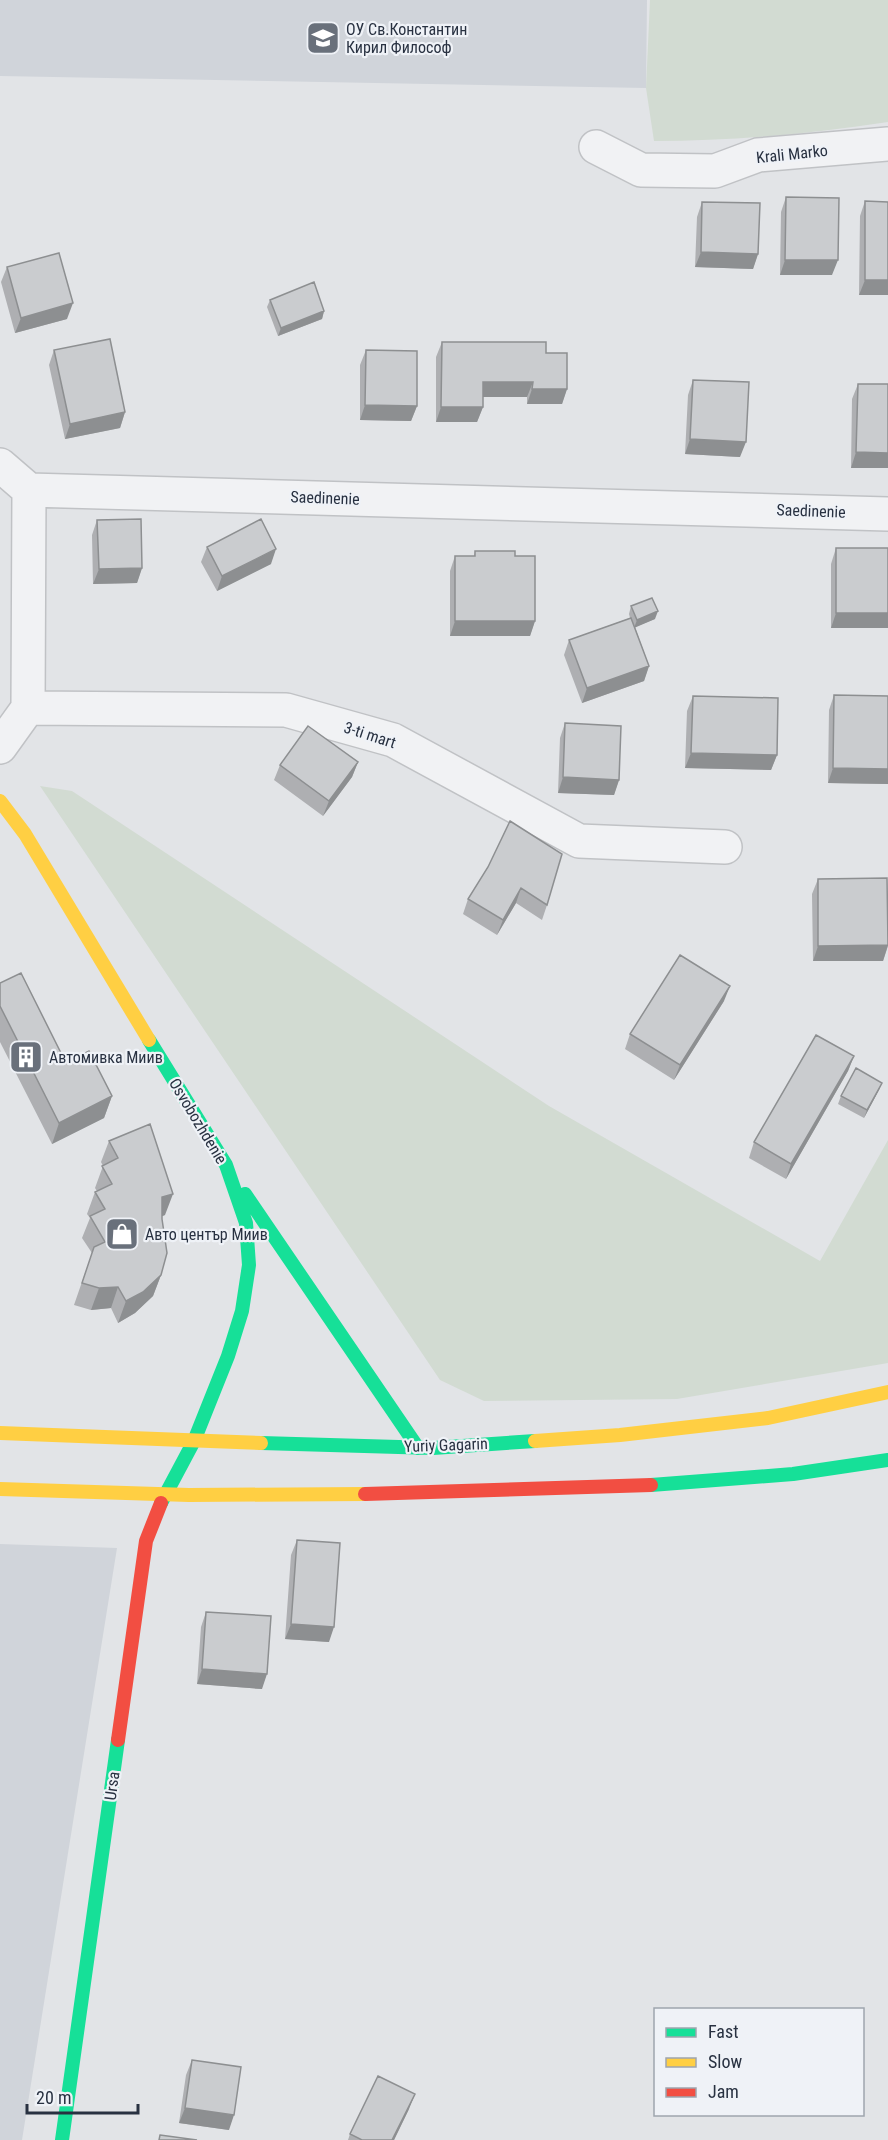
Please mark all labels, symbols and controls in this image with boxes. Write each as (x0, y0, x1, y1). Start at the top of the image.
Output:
school or university icon: ОУ Св.Константин Кирил Философ (305, 20, 341, 56)
place label: ОУ Св.Константин Кирил Философ (346, 20, 467, 57)
street label: Krali Marko (755, 141, 829, 167)
street label: Saedinenie (290, 487, 360, 509)
street label: Saedinenie (776, 500, 846, 522)
street label: 3-ti mart (342, 718, 399, 752)
building icon: Автомивка Миив (8, 1039, 44, 1075)
place label: Автомивка Миив (49, 1048, 163, 1067)
street label: Osvobozhdenie (165, 1075, 231, 1167)
shop icon: Авто център Миив (104, 1216, 140, 1252)
place label: Авто център Миив (145, 1225, 268, 1244)
street label: Yuriy Gagarin (404, 1434, 488, 1456)
street label: Ursa (101, 1770, 123, 1802)
legend (654, 2008, 864, 2116)
text: Fast (708, 2021, 739, 2042)
text: Slow (708, 2051, 743, 2072)
scale bar (27, 2077, 138, 2115)
text: Jam (708, 2081, 739, 2102)
text: 20 m (36, 2087, 71, 2108)

